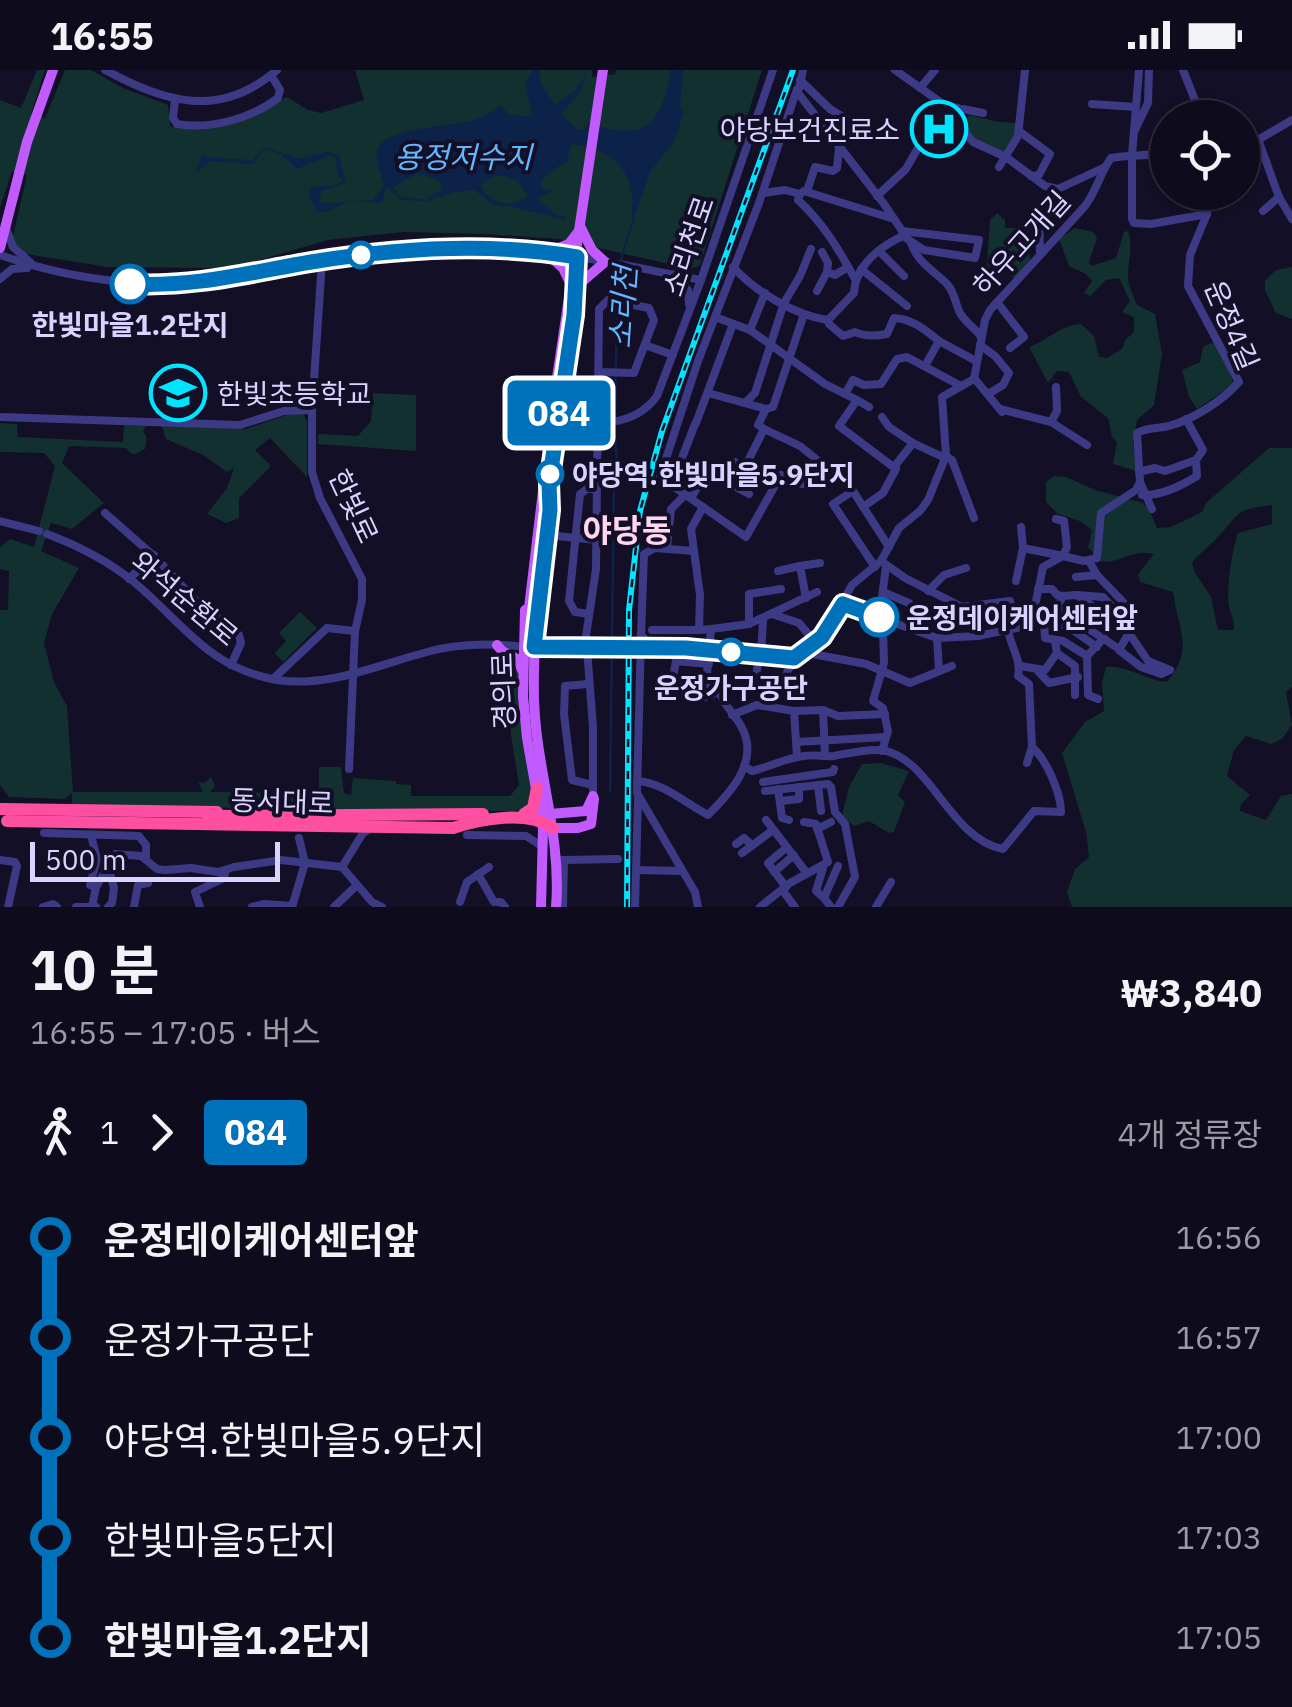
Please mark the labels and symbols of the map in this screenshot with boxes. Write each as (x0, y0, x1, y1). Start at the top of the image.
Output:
hospital icon: 야당보건진료소 (909, 99, 969, 159)
place label: 야당보건진료소 (720, 111, 900, 148)
water label: 용정저수지 (394, 137, 534, 176)
street label: 하우고개길 (964, 183, 1078, 303)
street label: 소리천로 (654, 191, 722, 301)
unlabelled marker (348, 242, 374, 268)
water label: 소리천 (600, 261, 645, 350)
marker: 한빛마을1.2단지 (111, 265, 149, 303)
street label: 운정4길 (1197, 274, 1267, 376)
place label: 한빛마을1.2단지 (32, 306, 228, 343)
school or university icon: 한빛초등학교 (148, 363, 208, 423)
place label: 한빛초등학교 (217, 375, 372, 412)
line badge: 084 (502, 380, 616, 446)
place label: 야당역.한빛마을5.9단지 (572, 456, 855, 493)
marker: 야당역.한빛마을5.9단지 (537, 461, 563, 487)
street label: 한빛로 (321, 463, 387, 549)
district label: 야당동 (583, 509, 671, 551)
street label: 와석순환로 (124, 542, 246, 654)
marker: 운정데이케어센터앞 (860, 598, 898, 636)
place label: 운정데이케어센터앞 (906, 599, 1138, 636)
marker: 운정가구공단 (718, 639, 744, 665)
street label: 경의로 (483, 652, 523, 730)
place label: 운정가구공단 (654, 669, 808, 706)
street label: 동서대로 (230, 781, 334, 821)
scale bar (30, 837, 280, 881)

